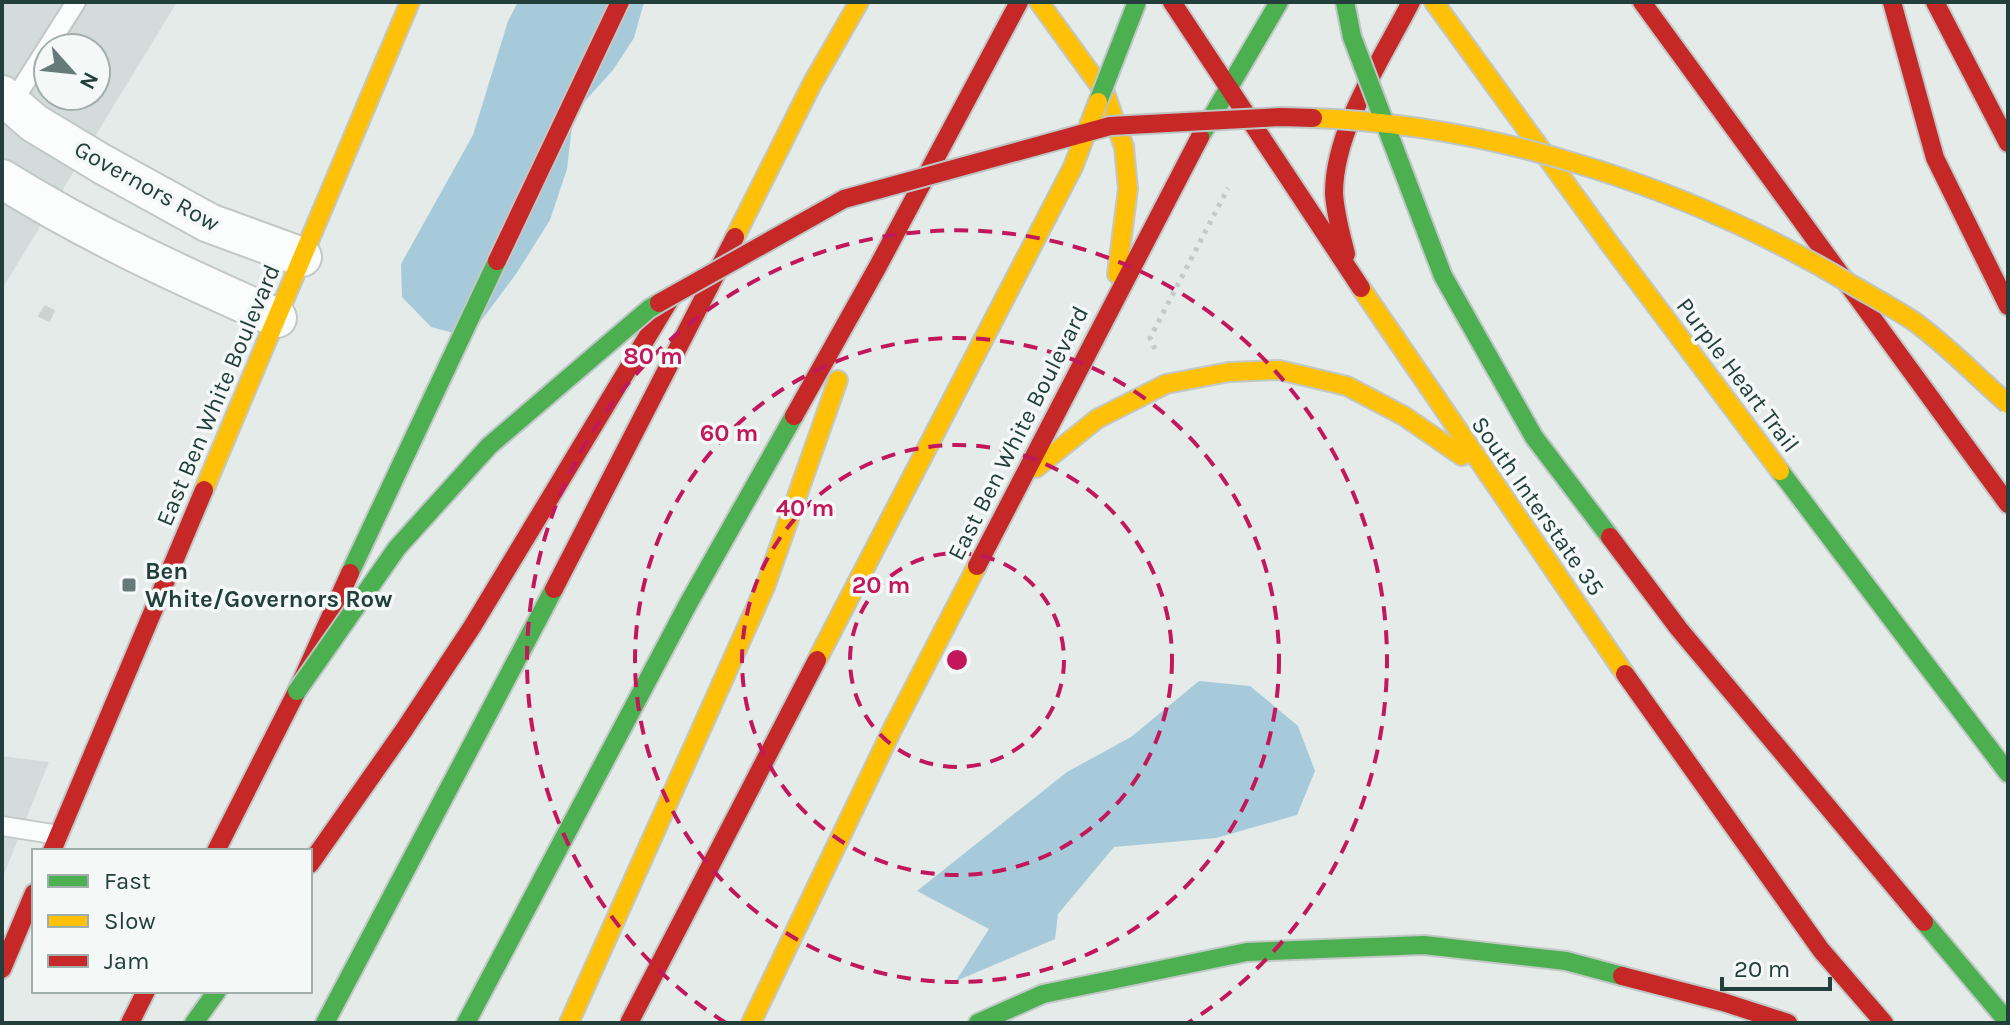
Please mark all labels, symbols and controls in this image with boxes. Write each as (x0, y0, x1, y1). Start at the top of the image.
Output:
north arrow (32, 32, 112, 112)
text: N (74, 68, 104, 94)
street label: Governors Row (70, 135, 224, 237)
street label: East Ben White Boulevard (150, 260, 286, 530)
street label: Purple Heart Trail (1671, 292, 1805, 458)
street label: East Ben White Boulevard (942, 301, 1094, 565)
text: 80 m (623, 342, 683, 370)
street label: South Interstate 35 (1466, 411, 1610, 601)
text: 60 m (700, 419, 758, 447)
text: 40 m (776, 494, 834, 522)
place label: Ben White/Governors Row (145, 557, 392, 613)
text: 20 m (852, 571, 910, 599)
marker: Ben White/Governors Row (120, 576, 138, 594)
centre of rings (943, 646, 971, 674)
legend (32, 849, 312, 993)
text: Fast (104, 867, 151, 895)
text: Slow (104, 907, 156, 935)
scale bar (1722, 941, 1830, 991)
text: Jam (104, 947, 149, 975)
text: 20 m (1734, 955, 1790, 983)

